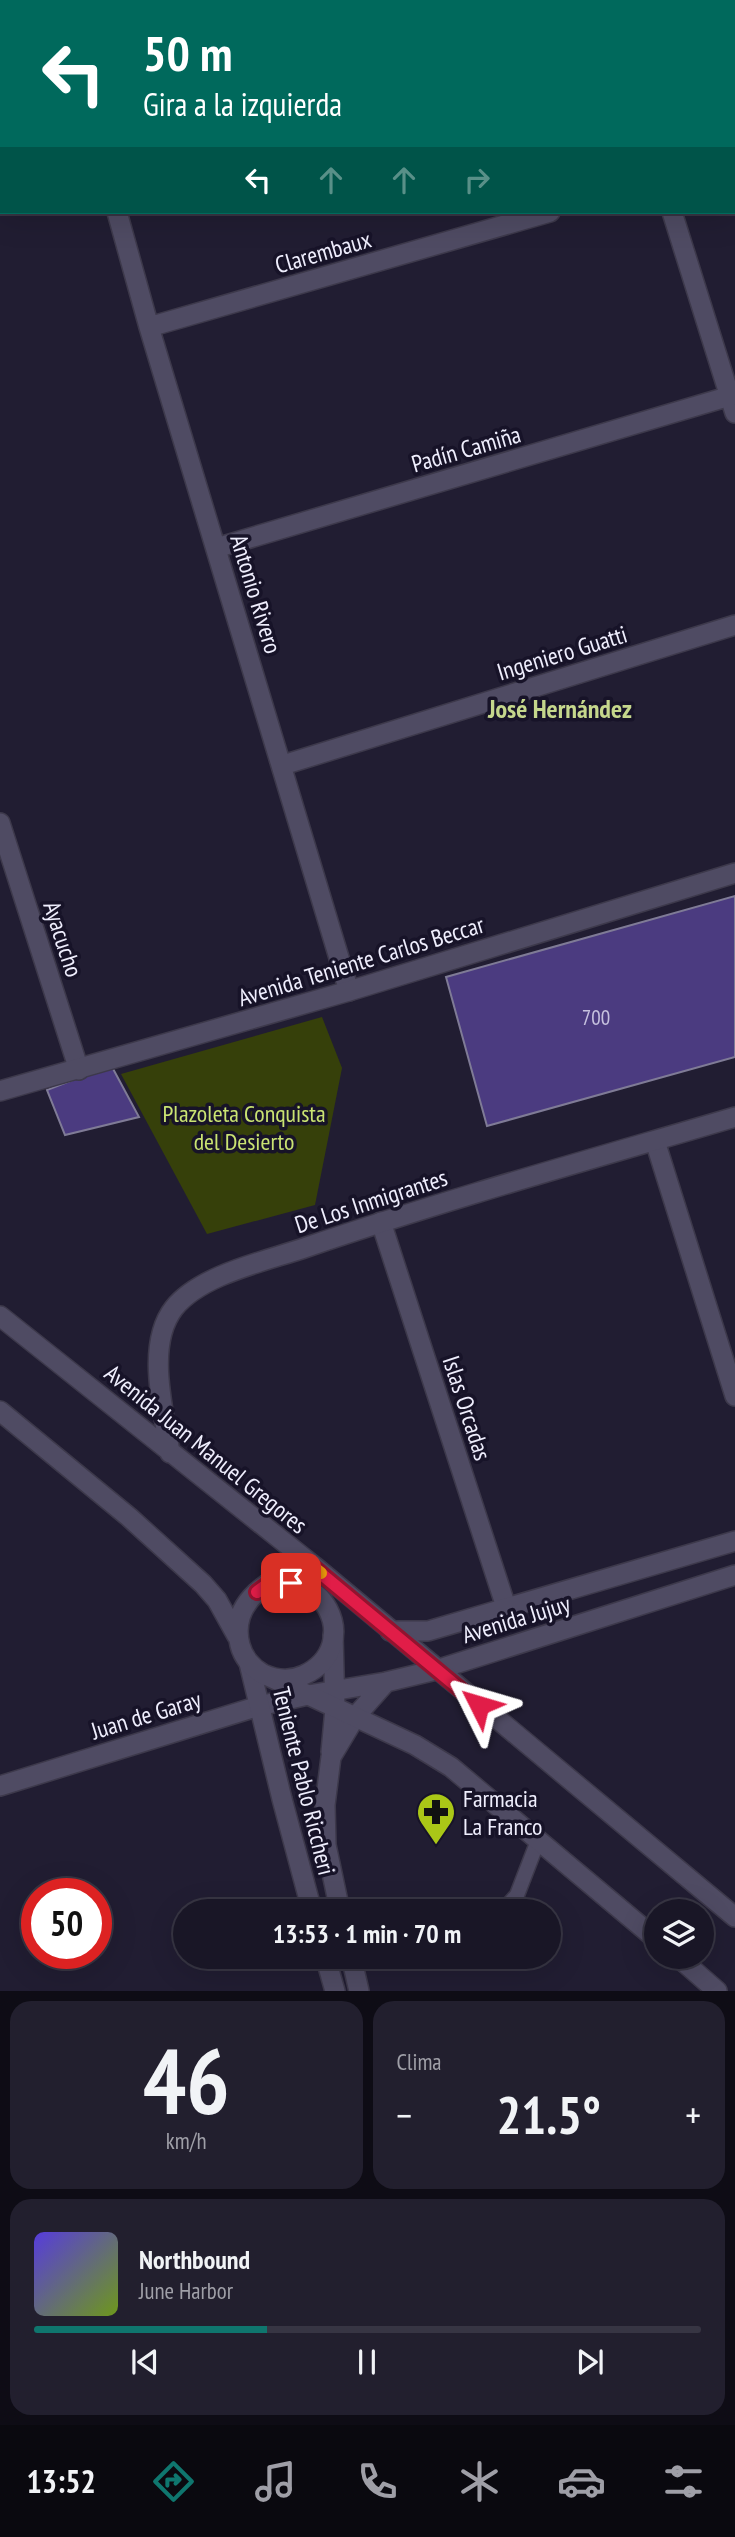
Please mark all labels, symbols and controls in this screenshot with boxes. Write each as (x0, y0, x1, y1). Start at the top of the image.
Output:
text: 50 m (143, 21, 232, 85)
icon: left (28, 28, 119, 119)
text: Gira a la izquierda (143, 83, 342, 125)
icon: left (239, 161, 277, 199)
icon: ahead (312, 161, 350, 199)
icon: ahead (385, 161, 423, 199)
icon: right (458, 161, 496, 199)
street label: Clarembaux (271, 223, 375, 280)
street label: Padín Camiña (408, 419, 524, 479)
street label: Antonio Rivero (223, 531, 289, 657)
street label: Ingeniero Guatti (493, 619, 631, 687)
district label: José Hernández (487, 692, 632, 725)
street label: Ayacucho (36, 897, 90, 981)
street label: Avenida Teniente Carlos Beccar (234, 909, 488, 1013)
house number: 700 (582, 1004, 610, 1031)
park label: Plazoleta Conquista del Desierto (162, 1098, 326, 1157)
street label: De Los Inmigrantes (291, 1162, 451, 1240)
street label: Islas Orcadas (436, 1352, 498, 1464)
street label: Avenida Juan Manuel Gregores (98, 1358, 314, 1540)
pin (261, 1553, 321, 1613)
icon: arrive (272, 1564, 310, 1602)
street label: Avenida Jujuy (458, 1588, 574, 1650)
position arrow (442, 1668, 516, 1742)
street label: Juan de Garay (86, 1684, 205, 1747)
street label: Teniente Pablo Riccheri (266, 1684, 342, 1878)
place label: Farmacia La Franco (463, 1783, 542, 1842)
pharmacy icon: Farmacia La Franco (415, 1791, 457, 1846)
speed limit sign: 50 (21, 1878, 112, 1969)
map controls (644, 1899, 714, 1969)
button: layers (644, 1899, 714, 1969)
text: 13:53 · 1 min · 70 m (273, 1917, 461, 1950)
text: 46 (143, 2021, 230, 2139)
text: Clima (397, 2047, 442, 2076)
text: 21.5° (496, 2081, 601, 2148)
text: − (397, 2090, 412, 2139)
text: + (685, 2090, 701, 2139)
text: km/h (166, 2126, 207, 2155)
text: Northbound (139, 2243, 250, 2276)
text: June Harbor (139, 2276, 233, 2305)
icon: previous (126, 2343, 164, 2381)
icon: pause (348, 2343, 386, 2381)
icon: next (571, 2343, 609, 2381)
icon: directions (149, 2457, 198, 2506)
icon: music (251, 2457, 300, 2506)
icon: phone (353, 2457, 402, 2506)
icon: climate (455, 2457, 504, 2506)
icon: car (557, 2457, 606, 2506)
icon: filters (659, 2457, 708, 2506)
text: 13:52 (27, 2460, 96, 2502)

